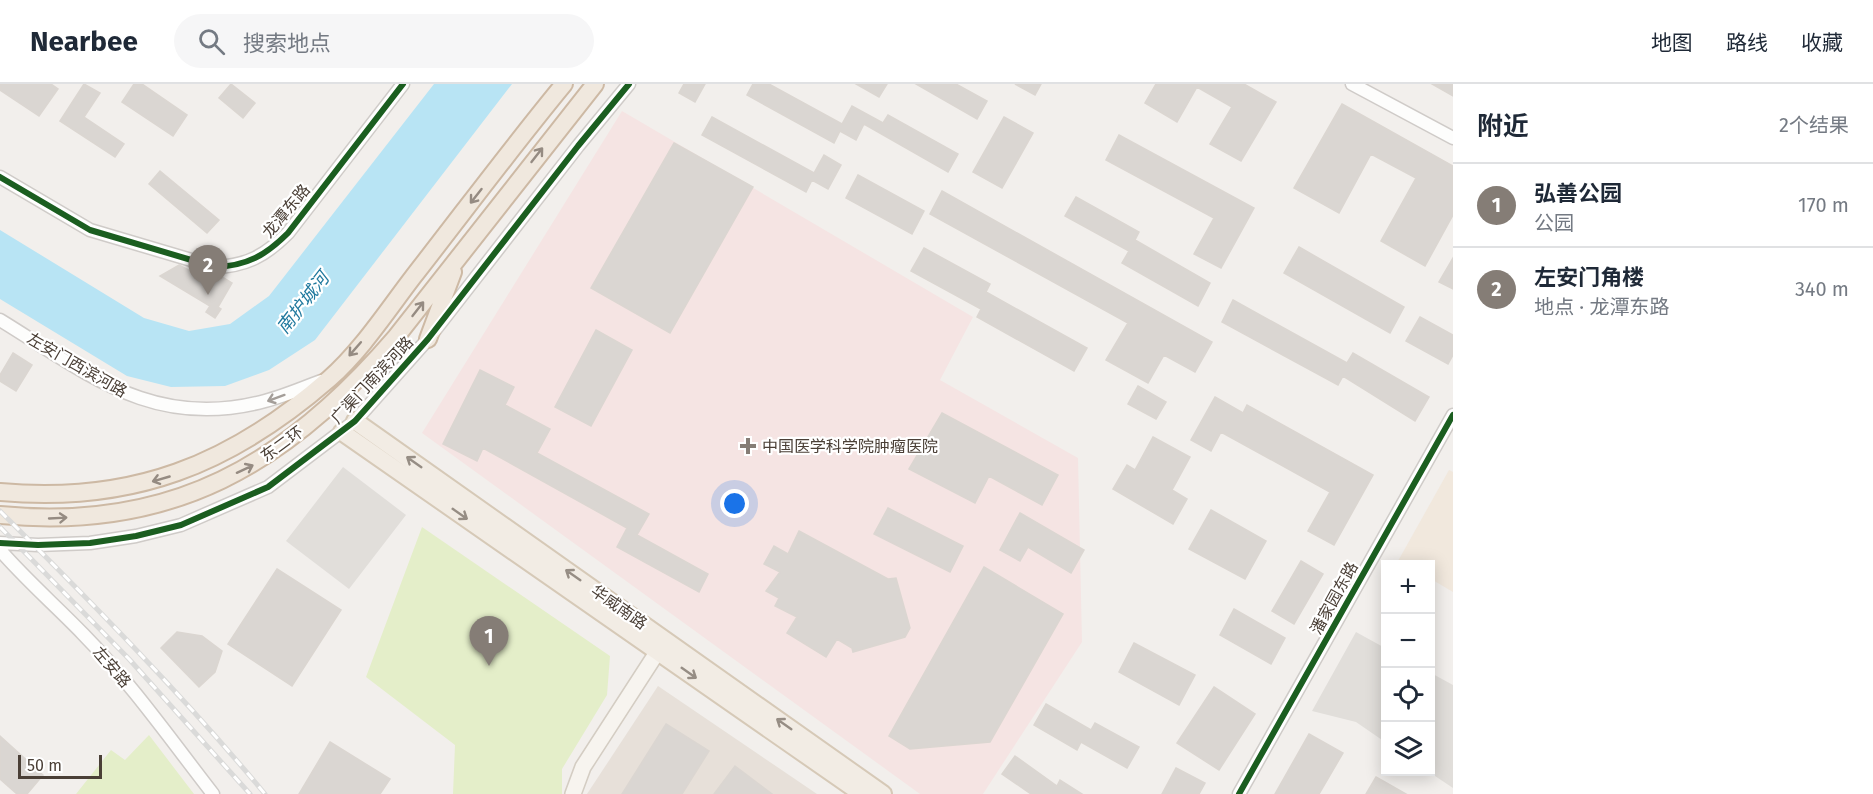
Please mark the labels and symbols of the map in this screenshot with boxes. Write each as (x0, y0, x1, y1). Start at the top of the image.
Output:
one-way arrow (531, 148, 544, 164)
street label: 龙潭东路 (258, 180, 314, 242)
one-way arrow (470, 188, 483, 204)
pin: 2 (188, 246, 228, 295)
water label: 南护城河 (272, 265, 336, 338)
one-way arrow (411, 302, 424, 318)
street label: 左安门西滨河路 (24, 329, 130, 401)
street label: 广渠门南滨河路 (327, 333, 417, 427)
one-way arrow (348, 341, 362, 356)
one-way arrow (267, 393, 285, 404)
street label: 东二环 (257, 422, 307, 466)
marker: 中国医学科学院肿瘤医院 (739, 437, 757, 455)
place label: 中国医学科学院肿瘤医院 (762, 437, 938, 456)
one-way arrow (407, 456, 423, 468)
one-way arrow (235, 462, 253, 474)
one-way arrow (152, 474, 171, 485)
your location (720, 489, 749, 518)
one-way arrow (451, 508, 467, 520)
one-way arrow (48, 513, 68, 524)
street label: 潘家园东路 (1306, 558, 1362, 638)
one-way arrow (566, 569, 582, 581)
street label: 华威南路 (587, 581, 651, 633)
pin: 1 (470, 616, 508, 666)
street label: 左安路 (89, 643, 135, 691)
one-way arrow (680, 667, 696, 679)
one-way arrow (776, 718, 793, 730)
scale bar (18, 752, 102, 780)

